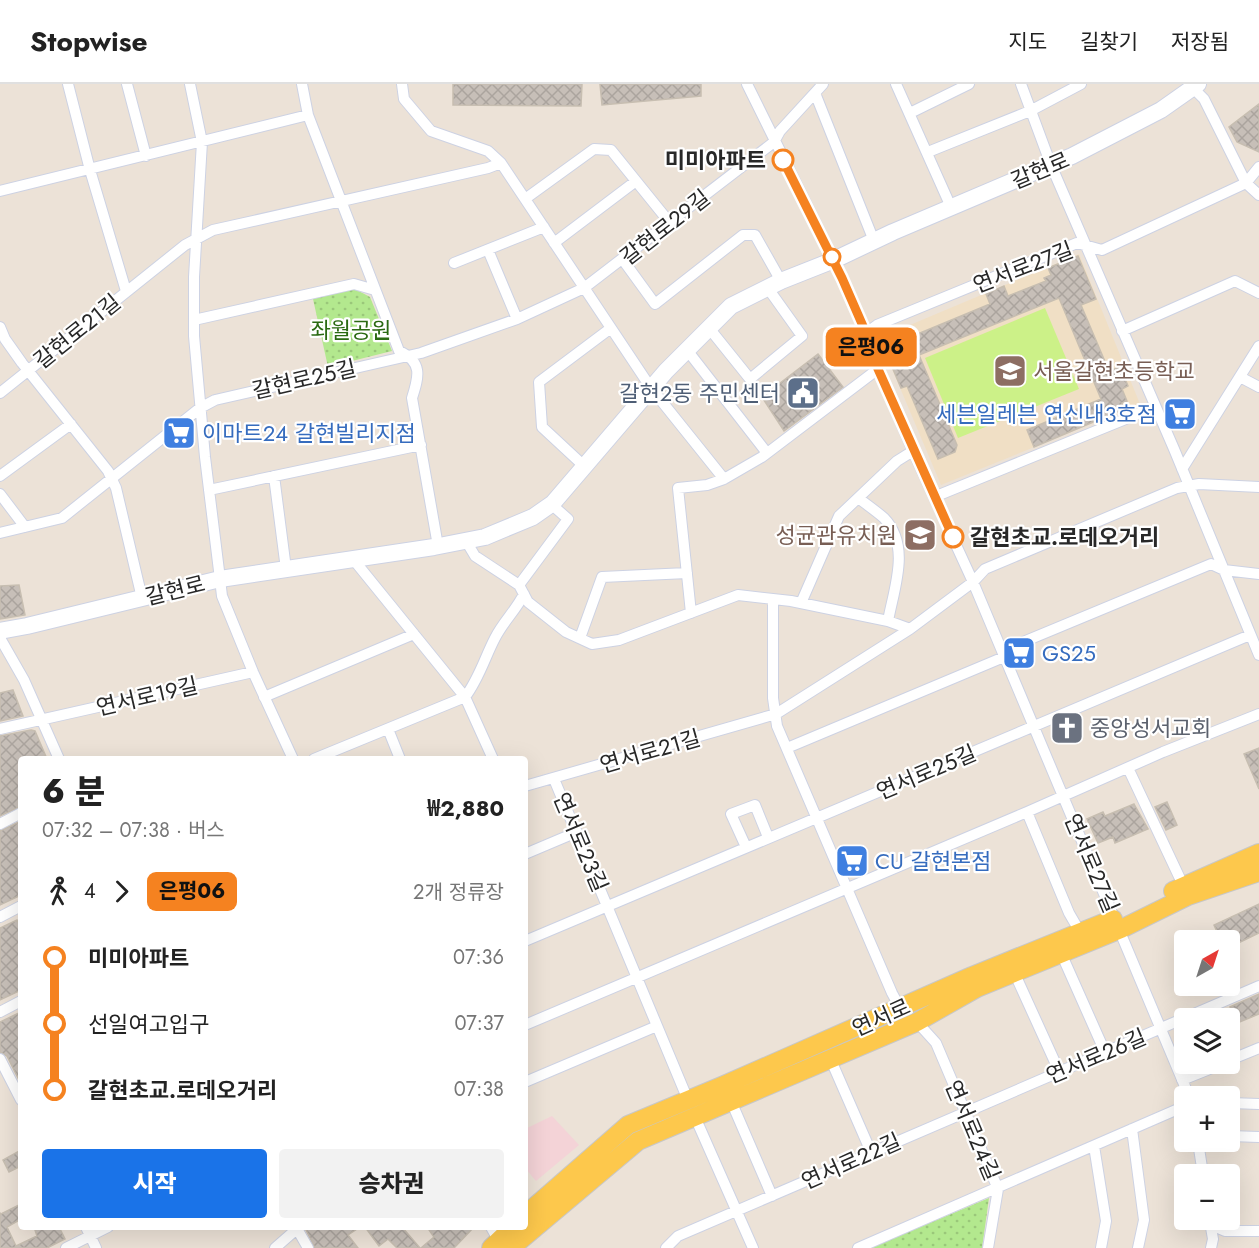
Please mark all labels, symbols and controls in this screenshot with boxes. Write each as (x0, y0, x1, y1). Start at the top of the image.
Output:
text: Stopwise (30, 21, 148, 62)
text: 지도 (1008, 27, 1047, 57)
text: 길찾기 (1080, 27, 1138, 57)
text: 저장됨 (1171, 27, 1229, 57)
street label: 갈현로 (1006, 143, 1074, 197)
place label: 미미아파트 (665, 144, 766, 176)
marker: 미미아파트 (772, 149, 794, 171)
street label: 갈현로29길 (613, 182, 717, 272)
street label: 연서로27길 (968, 233, 1078, 301)
unlabelled marker (823, 248, 841, 266)
street label: 갈현로21길 (27, 286, 127, 376)
park label: 좌월공원 (311, 314, 391, 346)
line badge: 은평06 (829, 328, 913, 366)
text: 은평06 (838, 332, 904, 362)
street label: 갈현로25길 (249, 351, 359, 407)
school or university icon: 서울갈현초등학교 (992, 353, 1028, 389)
place label: 서울갈현초등학교 (1033, 355, 1195, 387)
public building icon: 갈현2동 주민센터 (785, 375, 821, 411)
place label: 갈현2동 주민센터 (619, 377, 780, 409)
supermarket icon: 세븐일레븐 연신내3호점 (1162, 396, 1198, 432)
place label: 세븐일레븐 연신내3호점 (936, 398, 1157, 430)
supermarket icon: 이마트24 갈현빌리지점 (161, 415, 197, 451)
place label: 이마트24 갈현빌리지점 (202, 417, 416, 449)
school or university icon: 성균관유치원 (902, 517, 938, 553)
place label: 성균관유치원 (776, 519, 897, 551)
place label: 갈현초교.로데오거리 (970, 521, 1159, 553)
marker: 갈현초교.로데오거리 (942, 526, 964, 548)
street label: 갈현로 (142, 567, 208, 613)
supermarket icon: GS25 (1001, 635, 1037, 671)
place label: GS25 (1042, 637, 1096, 669)
street label: 연서로19길 (93, 669, 201, 723)
church icon: 중앙성서교회 (1049, 710, 1085, 746)
place label: 중앙성서교회 (1090, 712, 1211, 744)
street label: 연서로21길 (596, 721, 704, 781)
street label: 연서로25길 (871, 737, 981, 807)
text: 6 분 (42, 768, 105, 815)
street label: 연서로23길 (546, 787, 616, 897)
text: ₩2,880 (427, 792, 504, 824)
street label: 연서로27길 (1057, 808, 1127, 918)
text: 07:32 – 07:38 · 버스 (42, 816, 225, 845)
supermarket icon: CU 갈현본점 (834, 843, 870, 879)
place label: CU 갈현본점 (875, 845, 991, 877)
icon: walk (42, 875, 75, 908)
icon: forward (105, 875, 138, 908)
text: 은평06 (159, 876, 225, 906)
text: 4 (84, 877, 96, 906)
text: 2개 정류장 (413, 878, 504, 907)
north arrow (1174, 930, 1240, 996)
map controls (1174, 930, 1240, 1230)
text: 미미아파트 (88, 942, 189, 974)
text: 07:36 (453, 943, 504, 972)
street label: 연서로 (847, 990, 915, 1044)
text: 선일여고입구 (88, 1008, 209, 1040)
button: layers (1174, 1008, 1240, 1074)
text: 07:37 (454, 1009, 504, 1038)
street label: 연서로26길 (1041, 1021, 1151, 1091)
text: 갈현초교.로데오거리 (88, 1074, 277, 1106)
text: 07:38 (454, 1075, 504, 1104)
street label: 연서로24길 (938, 1075, 1008, 1185)
button: + (1174, 1086, 1240, 1152)
street label: 연서로22길 (796, 1125, 906, 1197)
button: 시작 (42, 1149, 267, 1218)
button: 승차권 (279, 1149, 504, 1218)
button: − (1174, 1164, 1240, 1230)

